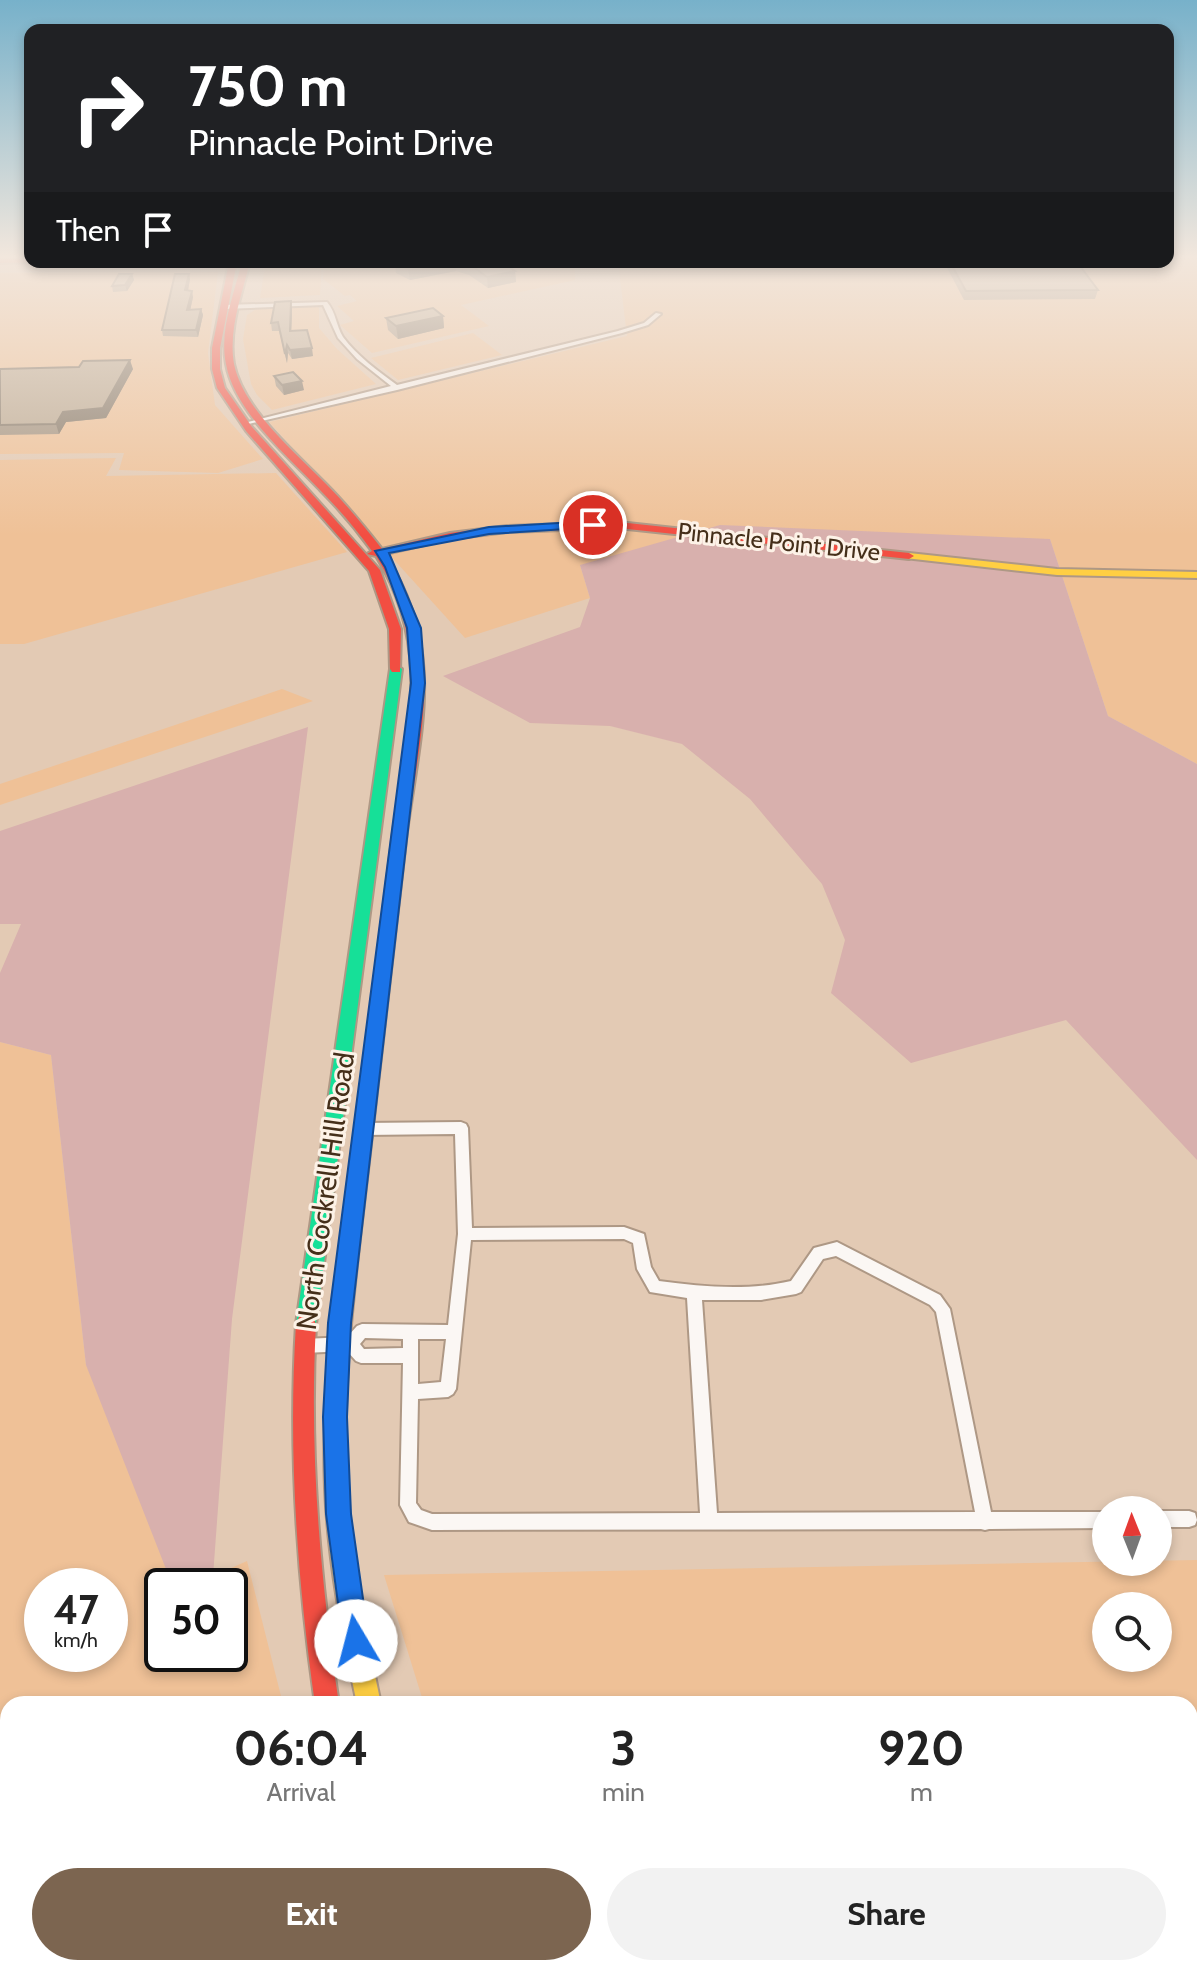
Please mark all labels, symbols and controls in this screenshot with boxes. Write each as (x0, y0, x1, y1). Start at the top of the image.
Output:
text: 750 m (188, 52, 347, 120)
icon: right (56, 56, 160, 160)
text: Pinnacle Point Drive (188, 120, 493, 164)
icon: arrive (136, 208, 180, 252)
text: Then (56, 212, 120, 249)
pin (559, 491, 627, 559)
icon: arrive (571, 503, 615, 547)
street label: Pinnacle Point Drive (676, 516, 882, 567)
street label: North Cockrell Hill Road (289, 1050, 361, 1332)
north arrow (1092, 1496, 1172, 1576)
map controls (1092, 1496, 1172, 1672)
speed limit sign: 50 (144, 1568, 248, 1672)
text: 47 (53, 1585, 99, 1634)
button: search (1092, 1592, 1172, 1672)
position arrow (314, 1599, 398, 1683)
text: km/h (54, 1628, 98, 1652)
text: 06:04 (233, 1719, 369, 1777)
text: 3 (611, 1719, 636, 1777)
text: 920 (878, 1719, 965, 1777)
text: Arrival (266, 1776, 336, 1808)
text: min (602, 1776, 645, 1808)
text: m (910, 1776, 933, 1808)
button: Exit (32, 1868, 591, 1960)
button: Share (607, 1868, 1166, 1960)

